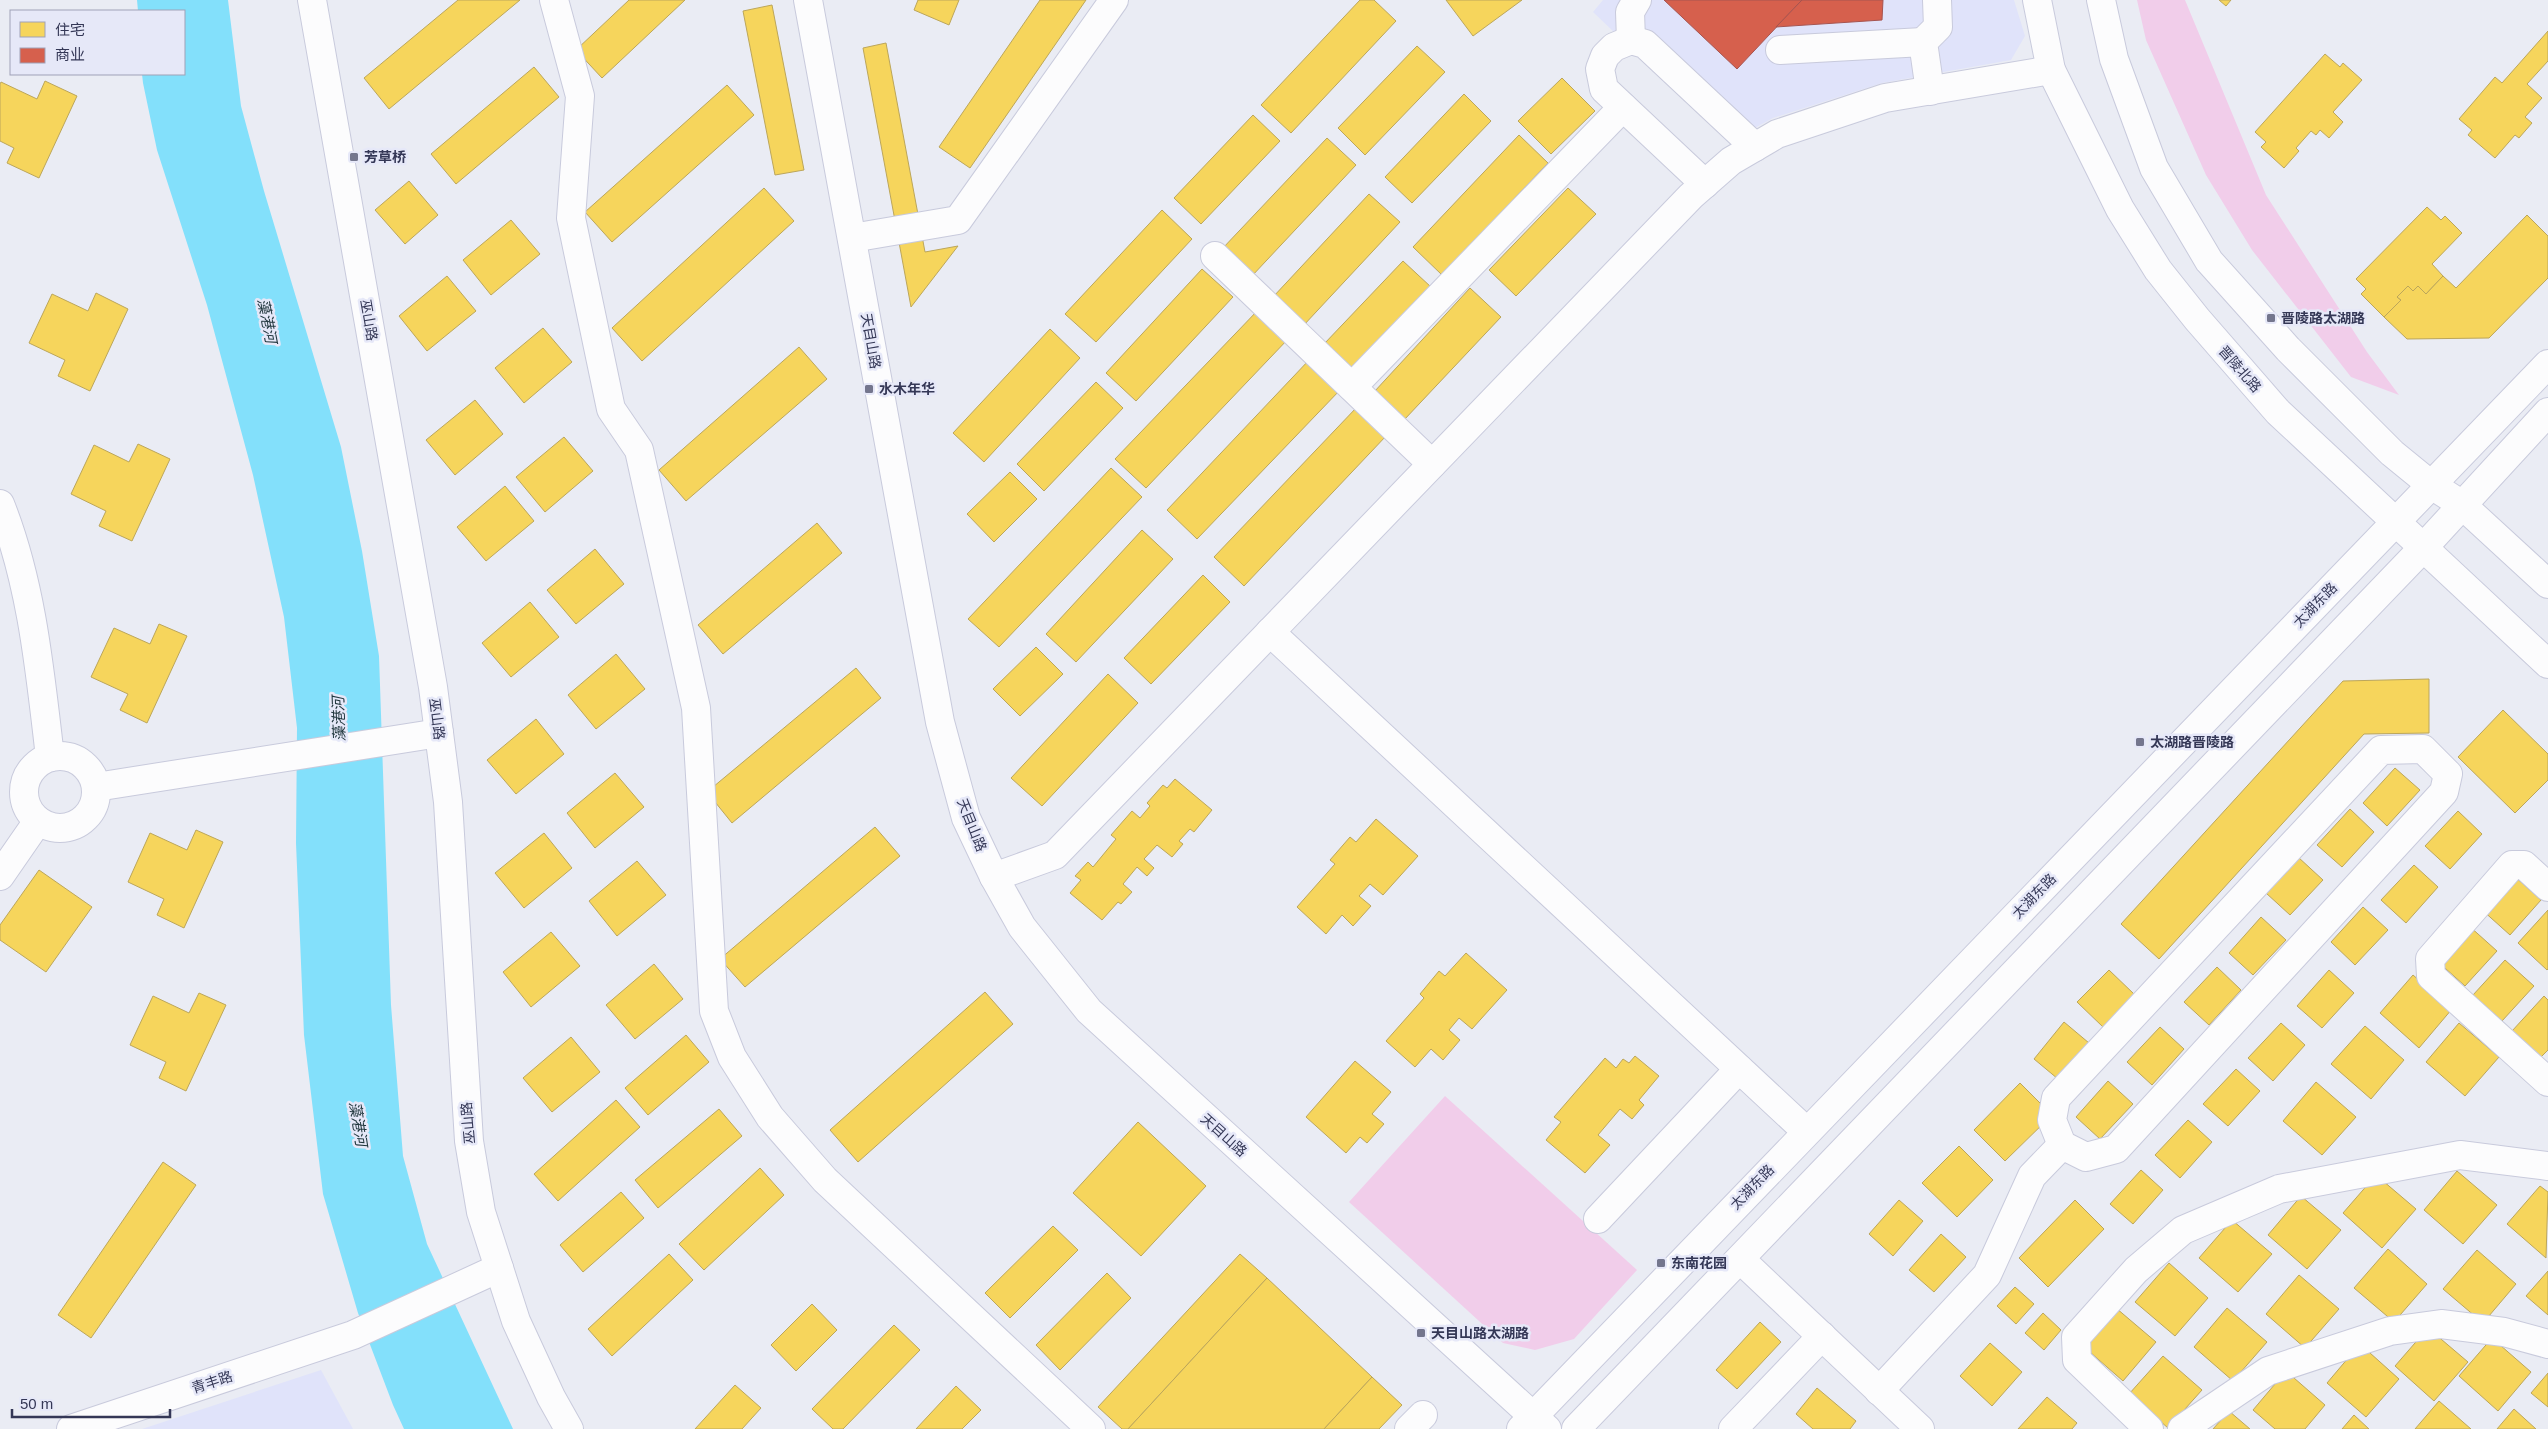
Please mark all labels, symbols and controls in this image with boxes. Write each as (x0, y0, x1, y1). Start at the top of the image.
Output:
legend (10, 10, 185, 75)
text: 住宅 (55, 21, 85, 38)
text: 商业 (55, 46, 85, 63)
place label: 芳草桥 (364, 149, 406, 165)
marker: 芳草桥 (348, 151, 360, 163)
water label: 藻港河 (255, 297, 281, 348)
street label: 巫山路 (357, 298, 381, 342)
place label: 晋陵路太湖路 (2281, 310, 2365, 326)
street label: 天目山路 (858, 312, 884, 370)
marker: 晋陵路太湖路 (2265, 312, 2277, 324)
street label: 晋陵北路 (2216, 343, 2264, 395)
place label: 水木年华 (879, 381, 935, 397)
marker: 水木年华 (863, 383, 875, 395)
street label: 太湖东路 (2290, 579, 2340, 631)
water label: 藻港河 (329, 693, 348, 742)
street label: 巫山路 (427, 697, 447, 741)
place label: 太湖路晋陵路 (2150, 734, 2234, 750)
marker: 太湖路晋陵路 (2134, 736, 2146, 748)
street label: 天目山路 (954, 796, 990, 854)
street label: 太湖东路 (2009, 870, 2059, 922)
water label: 藻港河 (347, 1100, 371, 1150)
street label: 巫山路 (458, 1101, 478, 1145)
street label: 天目山路 (1198, 1110, 1250, 1160)
street label: 太湖东路 (1727, 1161, 1777, 1213)
place label: 东南花园 (1671, 1255, 1727, 1271)
marker: 东南花园 (1655, 1257, 1667, 1269)
place label: 天目山路太湖路 (1431, 1325, 1529, 1341)
marker: 天目山路太湖路 (1415, 1327, 1427, 1339)
street label: 青丰路 (190, 1368, 234, 1396)
scale bar (12, 1386, 170, 1418)
text: 50 m (20, 1395, 53, 1412)

